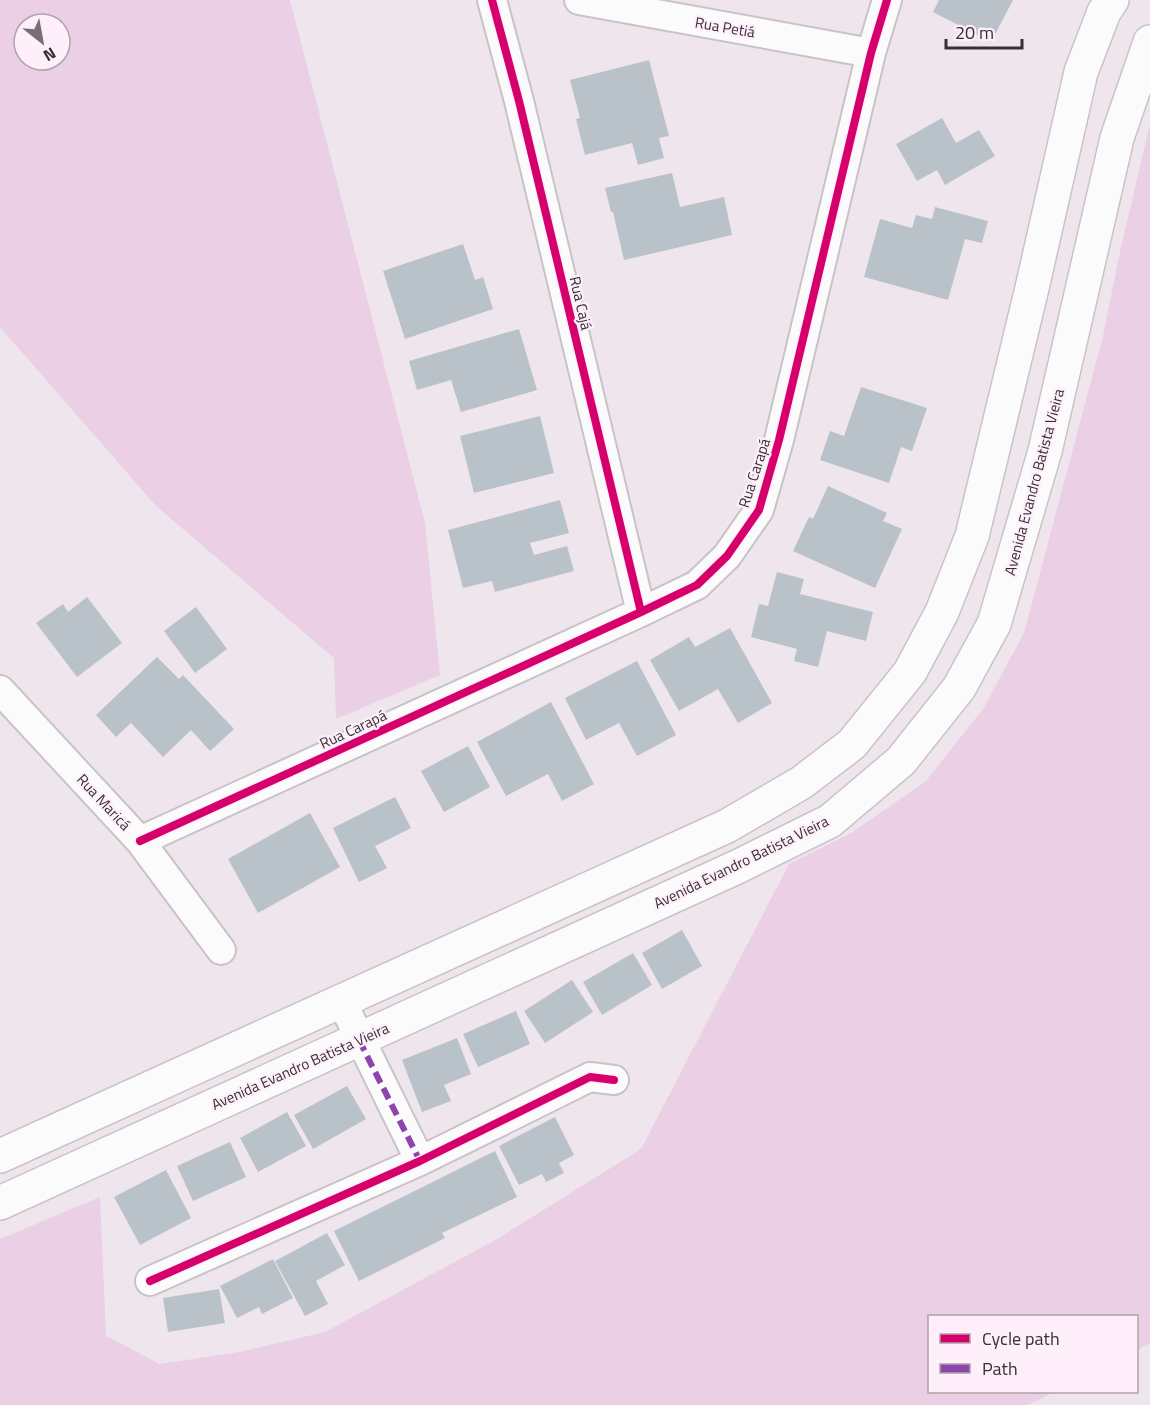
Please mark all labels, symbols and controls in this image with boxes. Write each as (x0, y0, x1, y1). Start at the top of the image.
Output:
street label: Rua Petiá (693, 10, 757, 44)
north arrow (12, 12, 72, 72)
scale bar (946, 12, 1022, 50)
text: 20 m (955, 19, 994, 46)
text: N (39, 42, 61, 68)
street label: Rua Cajá (564, 274, 598, 333)
street label: Avenida Evandro Batista Vieira (998, 386, 1070, 578)
street label: Rua Carapá (732, 435, 776, 511)
street label: Rua Carapá (316, 703, 391, 755)
street label: Rua Maricá (72, 768, 137, 836)
street label: Avenida Evandro Batista Vieira (650, 809, 833, 914)
street label: Avenida Evandro Batista Vieira (207, 1016, 393, 1116)
legend (928, 1315, 1138, 1393)
text: Cycle path (982, 1325, 1060, 1352)
text: Path (982, 1355, 1018, 1382)

